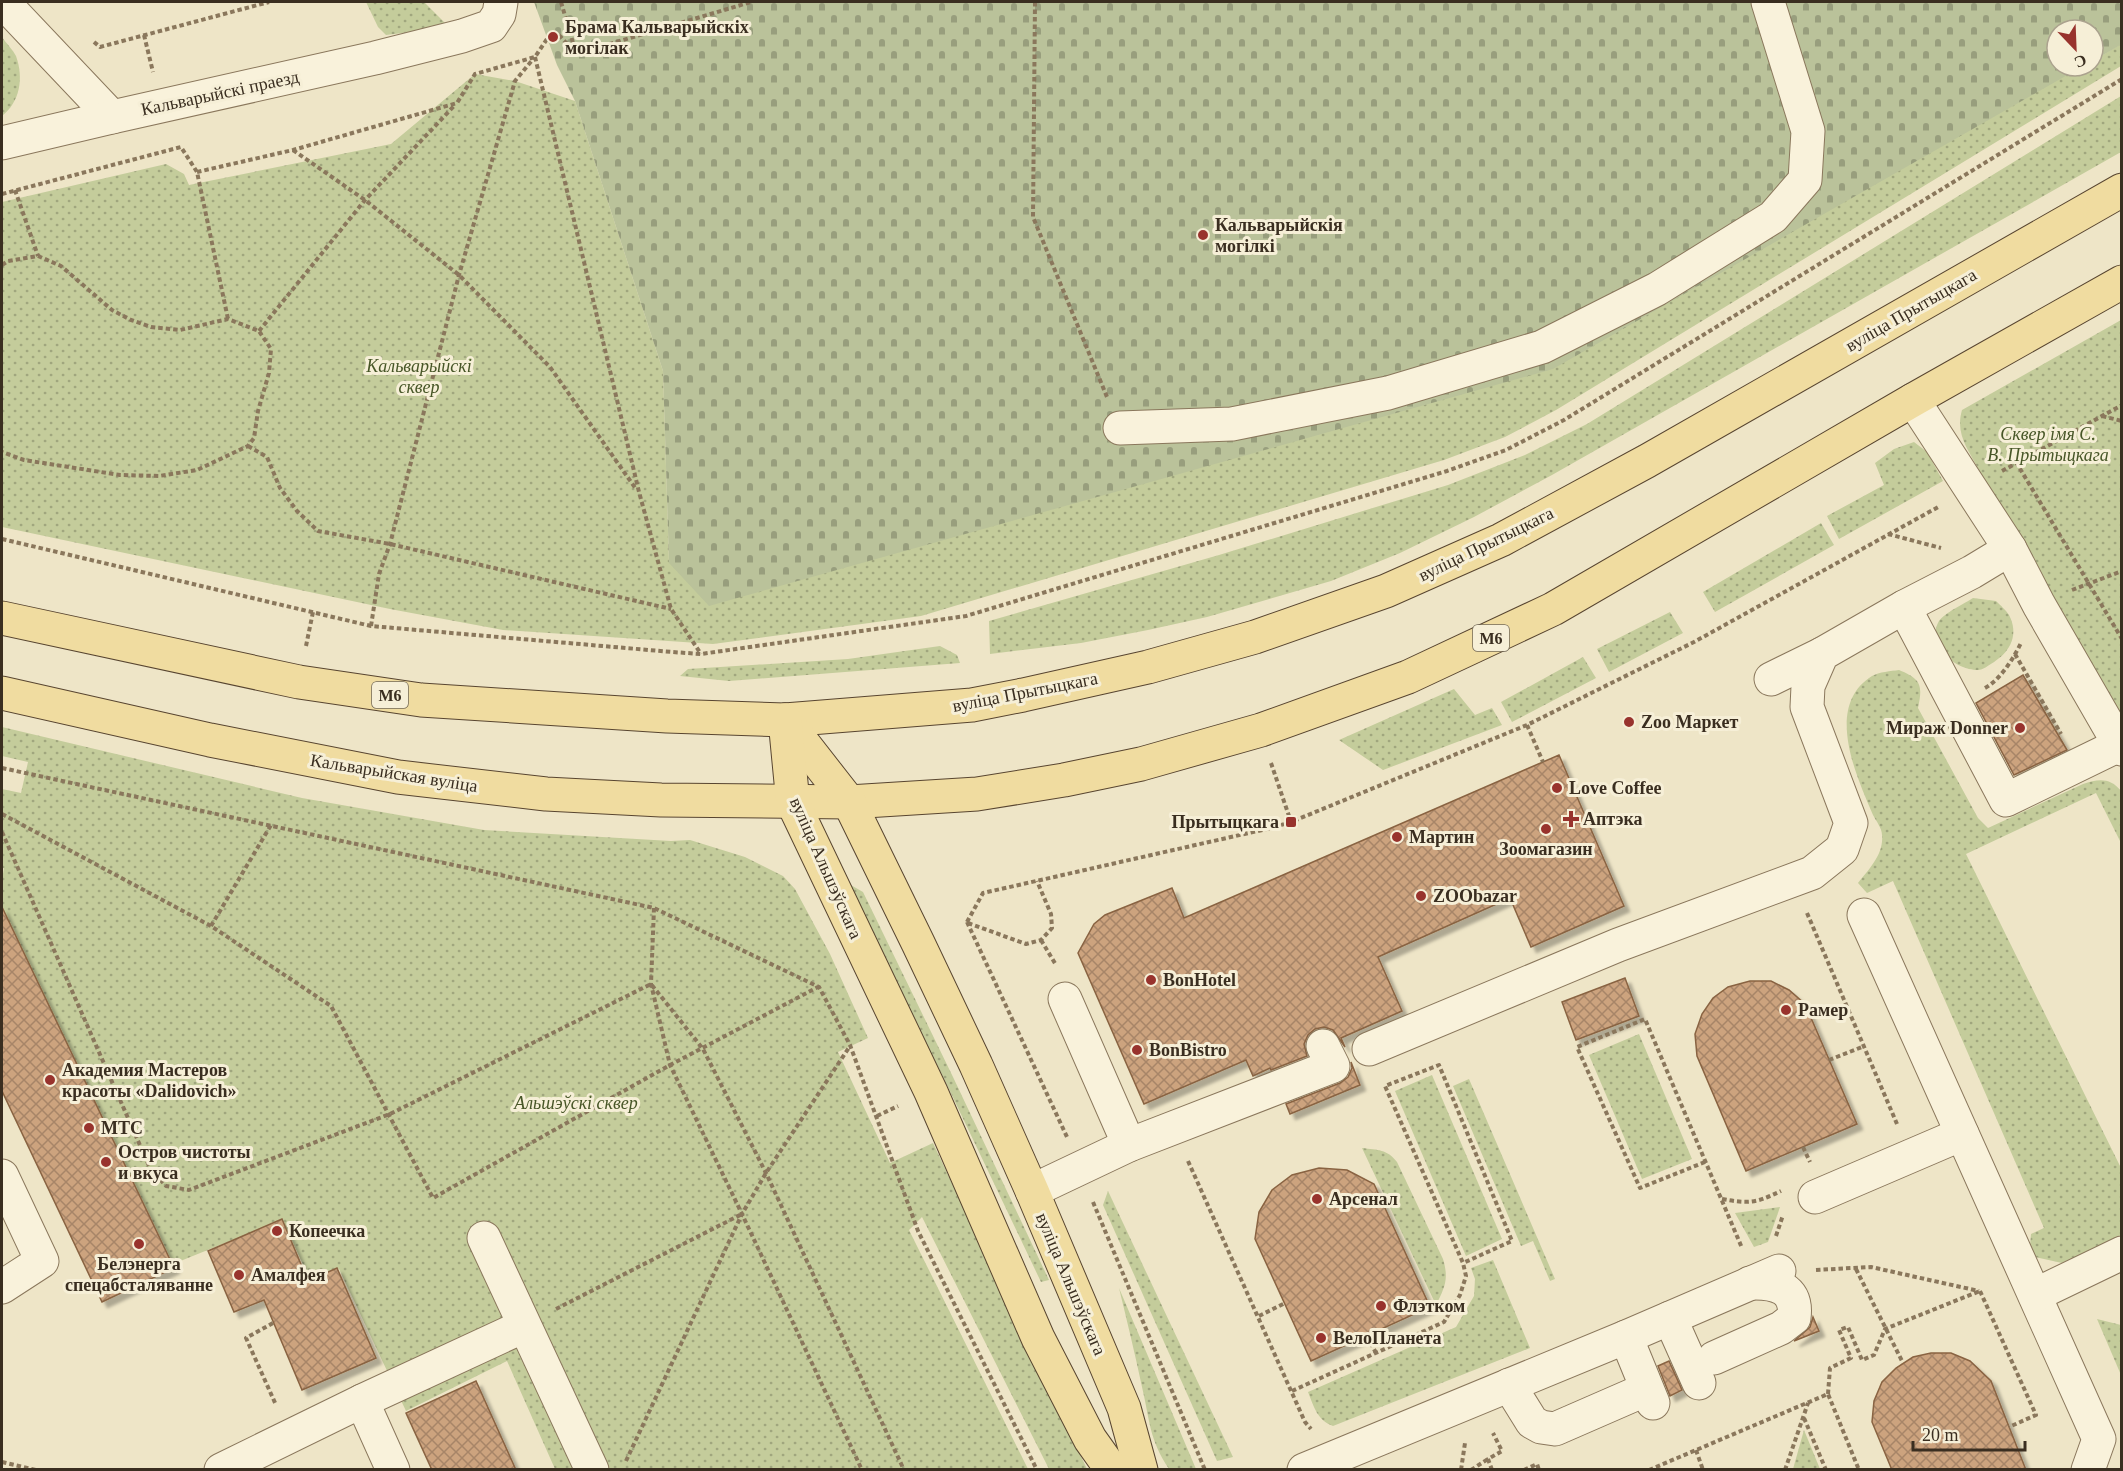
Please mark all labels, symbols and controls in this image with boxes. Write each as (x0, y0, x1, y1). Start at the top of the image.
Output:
place label: Брама Кальварыйскіх могілак (565, 17, 749, 58)
north arrow (2045, 18, 2105, 78)
marker: Брама Кальварыйскіх могілак (546, 30, 560, 44)
text: С (2072, 51, 2089, 71)
street label: Кальварыйскі праезд (139, 66, 301, 120)
place label: Кальварыйскія могілкі (1215, 215, 1343, 256)
marker: Кальварыйскія могілкі (1196, 228, 1210, 242)
street label: вуліца Прытыцкага (1842, 264, 1980, 356)
park label: Кальварыйскі сквер (365, 356, 472, 397)
park label: Сквер імя С. В. Прытыцкага (1987, 424, 2109, 465)
street label: вуліца Прытыцкага (1415, 503, 1557, 585)
road number: М6 (1473, 625, 1509, 651)
street label: вуліца Прытыцкага (951, 668, 1099, 716)
road number: М6 (372, 682, 408, 708)
place label: Zoo Маркет (1641, 712, 1738, 732)
marker: Zoo Маркет (1622, 715, 1636, 729)
place label: Мираж Donner (1886, 718, 2008, 738)
marker: Мираж Donner (2013, 721, 2027, 735)
street label: Кальварыйская вуліца (309, 750, 479, 796)
place label: Love Coffee (1569, 778, 1661, 798)
marker: Love Coffee (1550, 781, 1564, 795)
street label: вуліца Альшэўскага (786, 794, 866, 942)
place label: Аптэка (1583, 809, 1643, 829)
place label: Прытыцкага (1171, 812, 1279, 832)
marker: Аптэка (1564, 812, 1578, 826)
marker: Прытыцкага (1284, 815, 1298, 829)
marker: Зоомагазин (1539, 822, 1553, 836)
place label: Мартин (1409, 827, 1474, 847)
marker: Мартин (1390, 830, 1404, 844)
place label: Зоомагазин (1499, 839, 1593, 859)
place label: ZOObazar (1433, 886, 1517, 906)
marker: ZOObazar (1414, 889, 1428, 903)
place label: BonHotel (1163, 970, 1236, 990)
marker: BonHotel (1144, 973, 1158, 987)
place label: Рамер (1798, 1000, 1848, 1020)
marker: Рамер (1779, 1003, 1793, 1017)
place label: BonBistro (1149, 1040, 1227, 1060)
marker: BonBistro (1130, 1043, 1144, 1057)
place label: Академия Мастеров красоты «Dalidovich» (62, 1060, 237, 1101)
marker: Академия Мастеров красоты «Dalidovich» (43, 1073, 57, 1087)
park label: Альшэўскі сквер (513, 1093, 638, 1113)
place label: МТС (101, 1118, 143, 1138)
marker: МТС (82, 1121, 96, 1135)
place label: Остров чистоты и вкуса (118, 1142, 251, 1183)
marker: Остров чистоты и вкуса (99, 1155, 113, 1169)
place label: Арсенал (1329, 1189, 1398, 1209)
marker: Арсенал (1310, 1192, 1324, 1206)
street label: вуліца Альшэўскага (1032, 1210, 1110, 1358)
place label: Копеечка (289, 1221, 365, 1241)
marker: Копеечка (270, 1224, 284, 1238)
marker: Белэнерга спецабсталяванне (132, 1237, 146, 1251)
place label: Белэнерга спецабсталяванне (65, 1254, 213, 1295)
place label: Амалфея (251, 1265, 326, 1285)
marker: Амалфея (232, 1268, 246, 1282)
place label: Флэтком (1393, 1296, 1465, 1316)
marker: Флэтком (1374, 1299, 1388, 1313)
place label: ВелоПланета (1333, 1328, 1442, 1348)
marker: ВелоПланета (1314, 1331, 1328, 1345)
scale bar (1913, 1414, 2026, 1452)
text: 20 m (1922, 1425, 1959, 1445)

